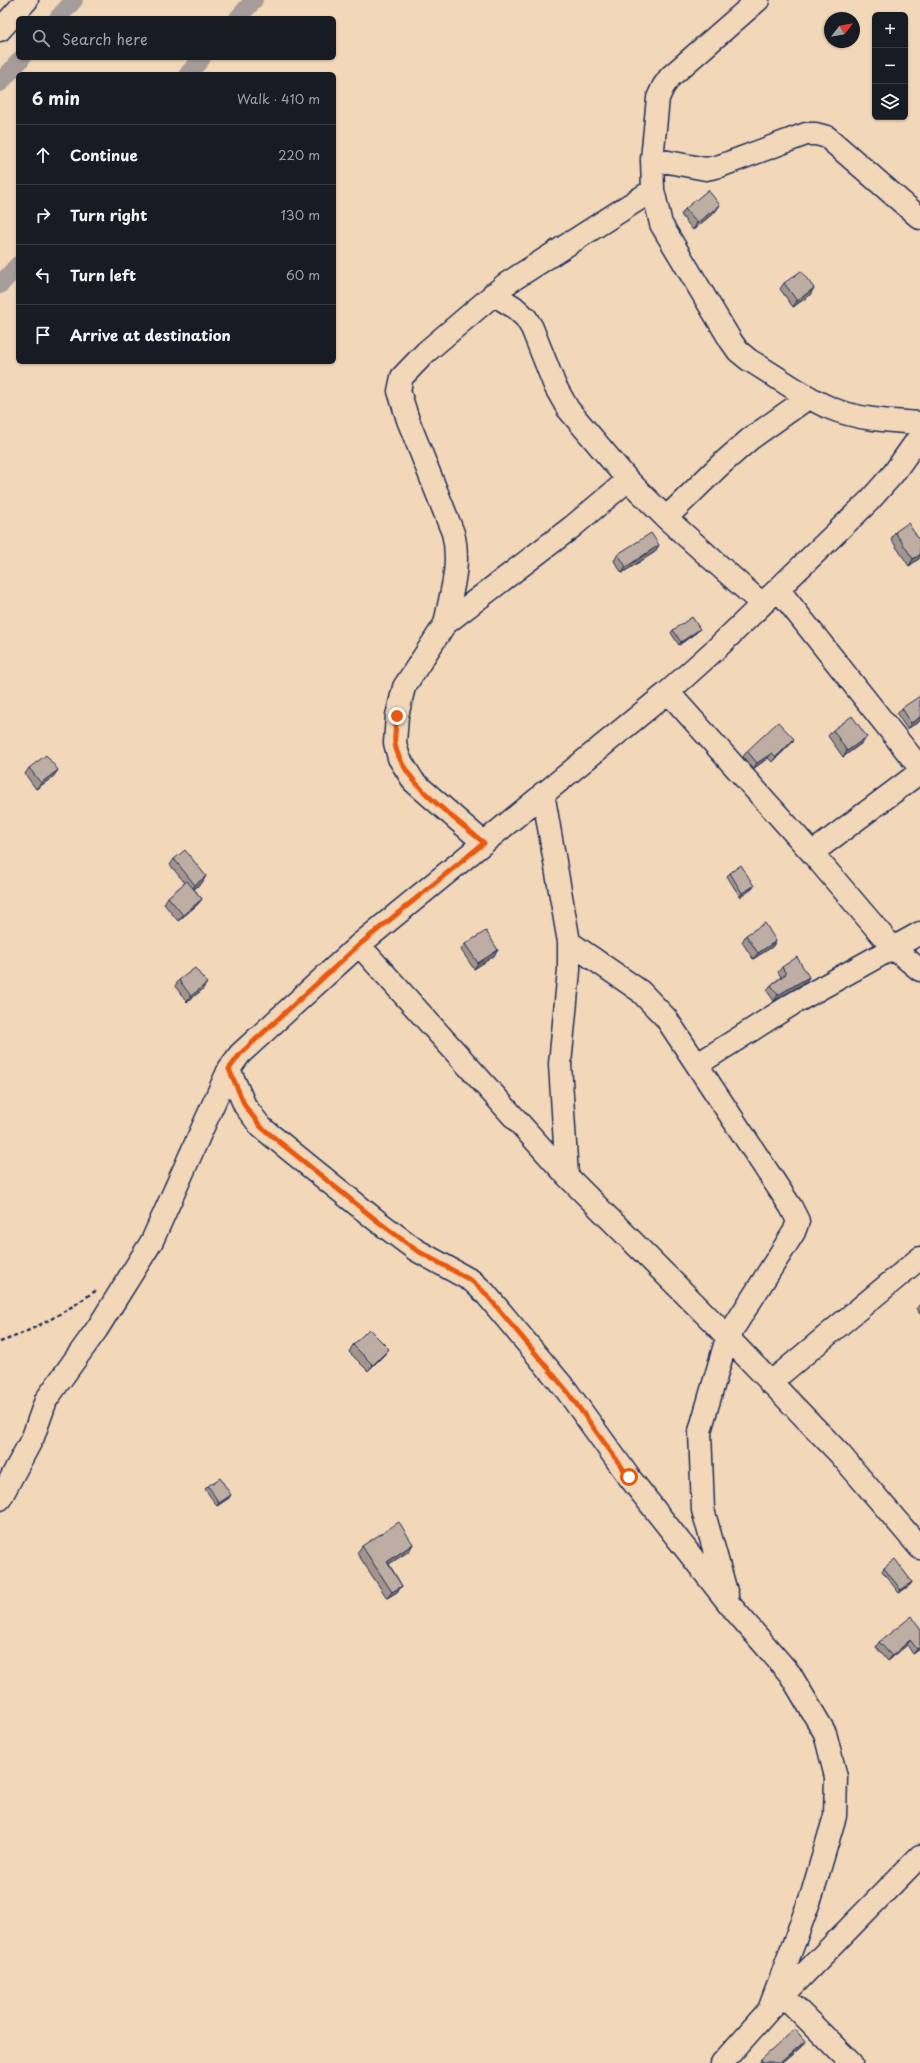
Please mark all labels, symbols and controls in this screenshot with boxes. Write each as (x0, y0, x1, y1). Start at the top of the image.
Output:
north arrow (824, 12, 860, 48)
map controls (872, 12, 908, 120)
button: + (872, 12, 908, 48)
search box (16, 16, 336, 60)
icon: search (30, 27, 52, 49)
text: Search here (62, 27, 148, 50)
button: − (872, 48, 908, 84)
button: layers (872, 84, 908, 120)
text: 6 min (32, 85, 80, 111)
text: Walk · 410 m (237, 89, 320, 108)
text: Continue (70, 143, 138, 166)
icon: ahead (32, 144, 54, 166)
text: 220 m (278, 145, 320, 164)
text: Turn right (70, 203, 147, 226)
icon: right (32, 204, 54, 226)
text: 130 m (281, 205, 320, 224)
text: Turn left (70, 263, 136, 286)
icon: left (32, 264, 54, 286)
text: 60 m (286, 265, 320, 284)
text: Arrive at destination (70, 323, 231, 346)
icon: arrive (32, 324, 54, 346)
route end (388, 707, 406, 725)
route start (620, 1468, 638, 1486)

